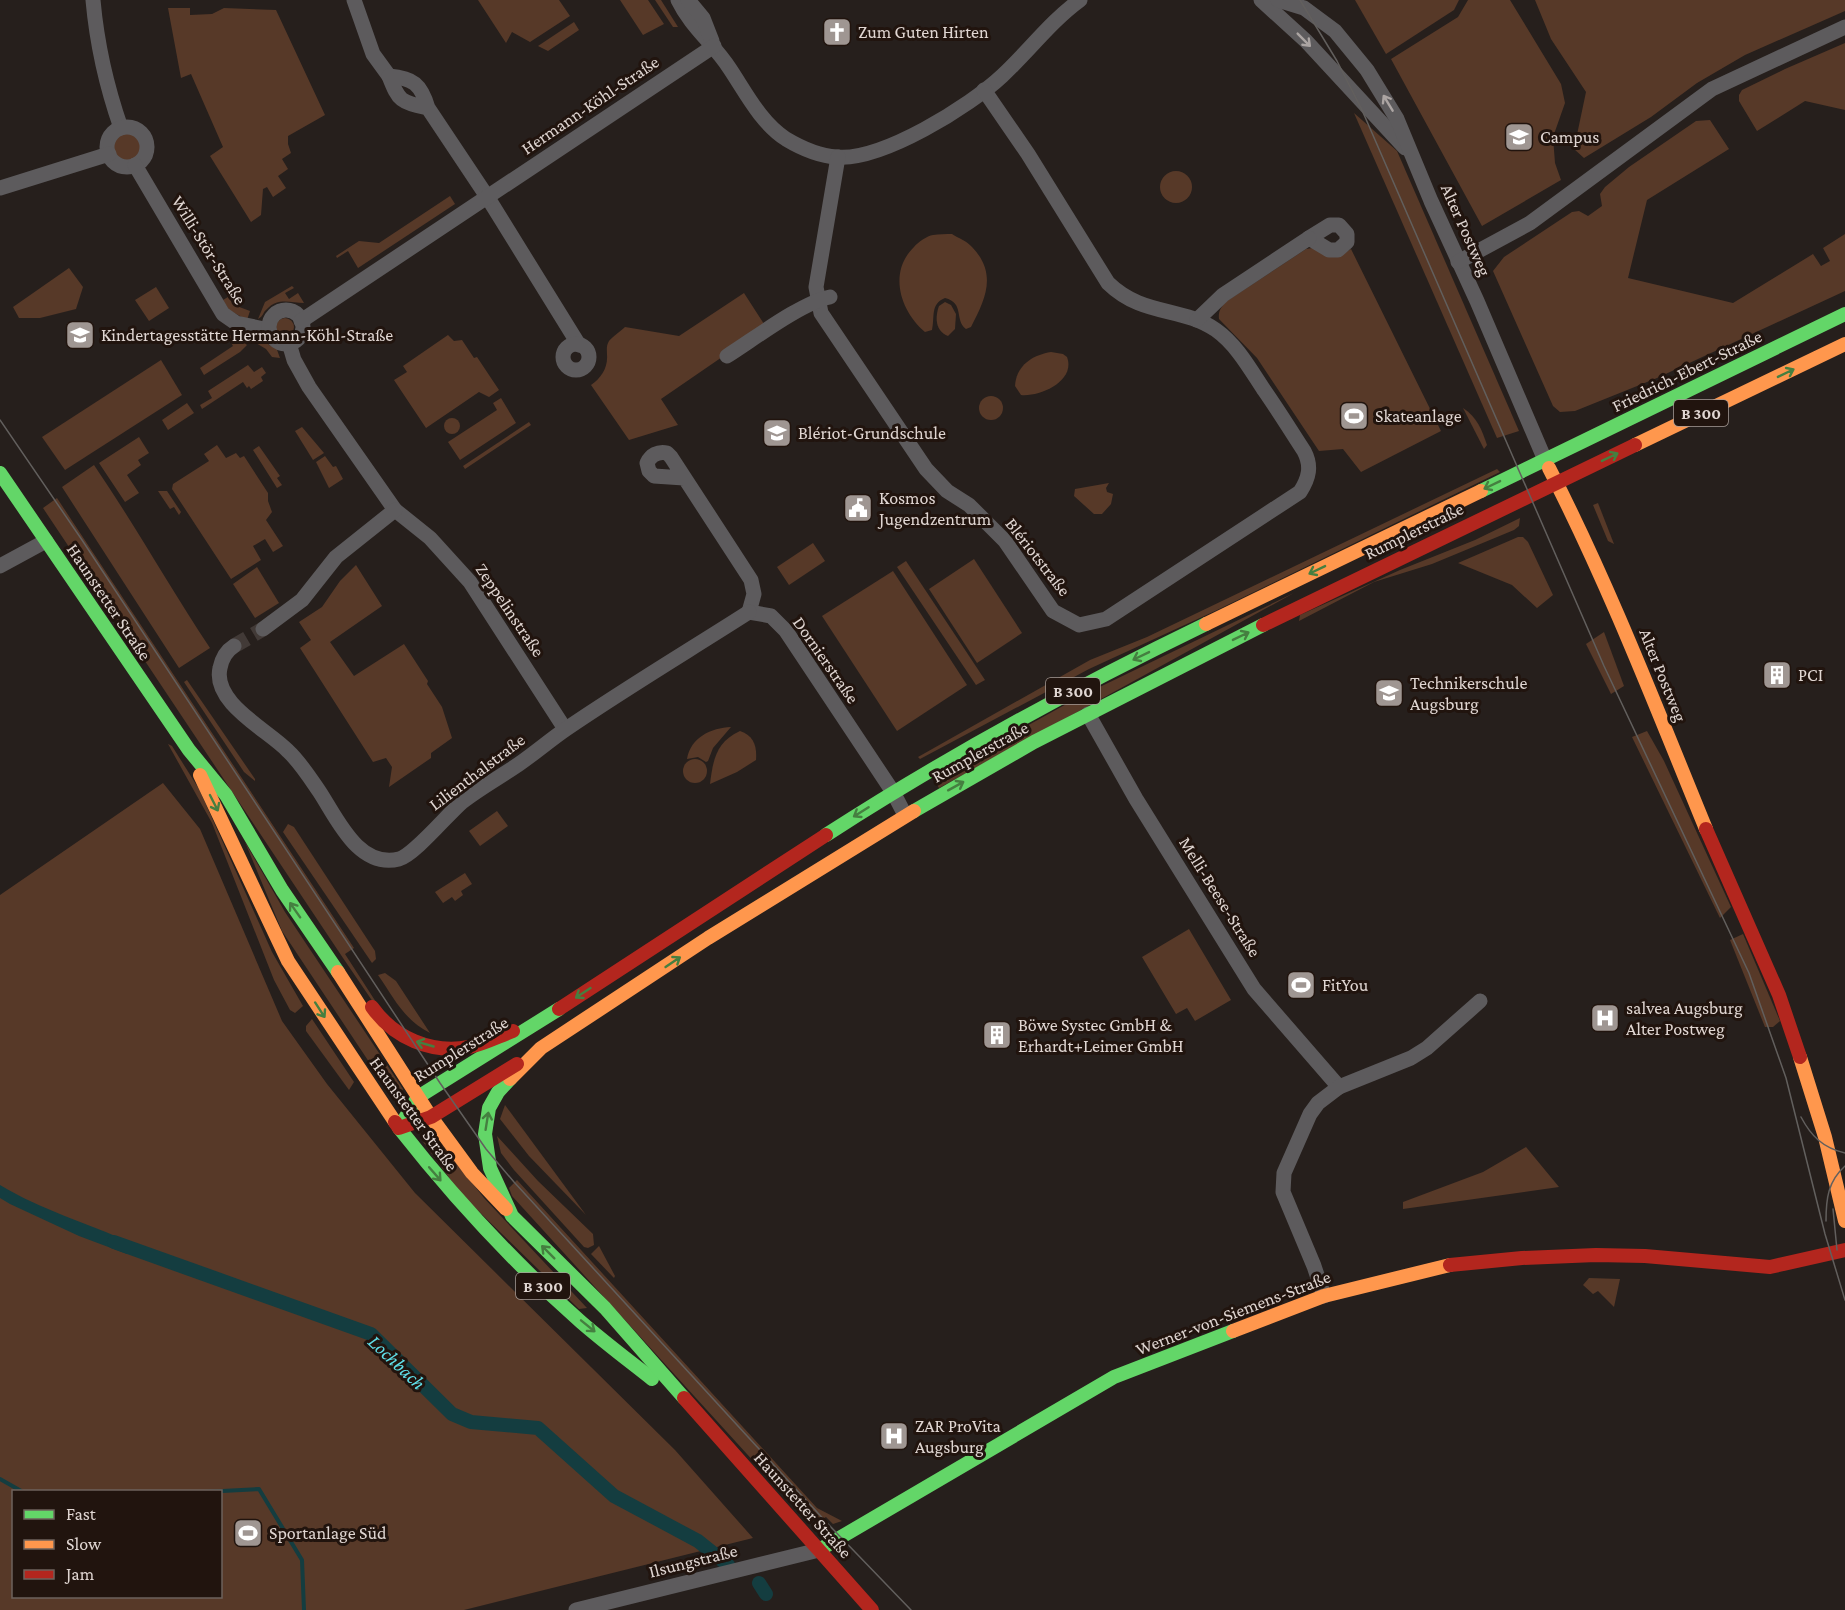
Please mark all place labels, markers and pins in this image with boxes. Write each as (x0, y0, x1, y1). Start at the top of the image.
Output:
church icon: Zum Guten Hirten (821, 16, 853, 48)
place label: Zum Guten Hirten (858, 22, 989, 42)
school or university icon: Campus (1503, 121, 1535, 153)
place label: Campus (1540, 127, 1599, 147)
school or university icon: Kindertagesstätte Hermann-Köhl-Straße (64, 319, 96, 351)
place label: Kindertagesstätte Hermann-Köhl-Straße (101, 325, 393, 345)
sports icon: Skateanlage (1338, 400, 1370, 432)
place label: Skateanlage (1375, 406, 1462, 426)
school or university icon: Blériot-Grundschule (761, 417, 793, 449)
place label: Blériot-Grundschule (798, 423, 946, 443)
place label: Kosmos Jugendzentrum (877, 488, 992, 529)
public building icon: Kosmos Jugendzentrum (842, 492, 874, 524)
building icon: PCI (1761, 659, 1793, 691)
place label: PCI (1798, 665, 1823, 685)
place label: Technikerschule Augsburg (1410, 673, 1527, 714)
school or university icon: Technikerschule Augsburg (1373, 677, 1405, 709)
sports icon: FitYou (1285, 969, 1317, 1001)
place label: FitYou (1322, 975, 1369, 995)
place label: salvea Augsburg Alter Postweg (1626, 998, 1743, 1039)
hospital icon: salvea Augsburg Alter Postweg (1589, 1002, 1621, 1034)
place label: Böwe Systec GmbH & Erhardt+Leimer GmbH (1018, 1015, 1184, 1056)
building icon: Böwe Systec GmbH & Erhardt+Leimer GmbH (981, 1019, 1013, 1051)
place label: ZAR ProVita Augsburg (915, 1416, 1001, 1457)
hospital icon: ZAR ProVita Augsburg (878, 1420, 910, 1452)
sports icon: Sportanlage Süd (232, 1517, 264, 1549)
place label: Sportanlage Süd (269, 1523, 387, 1543)

